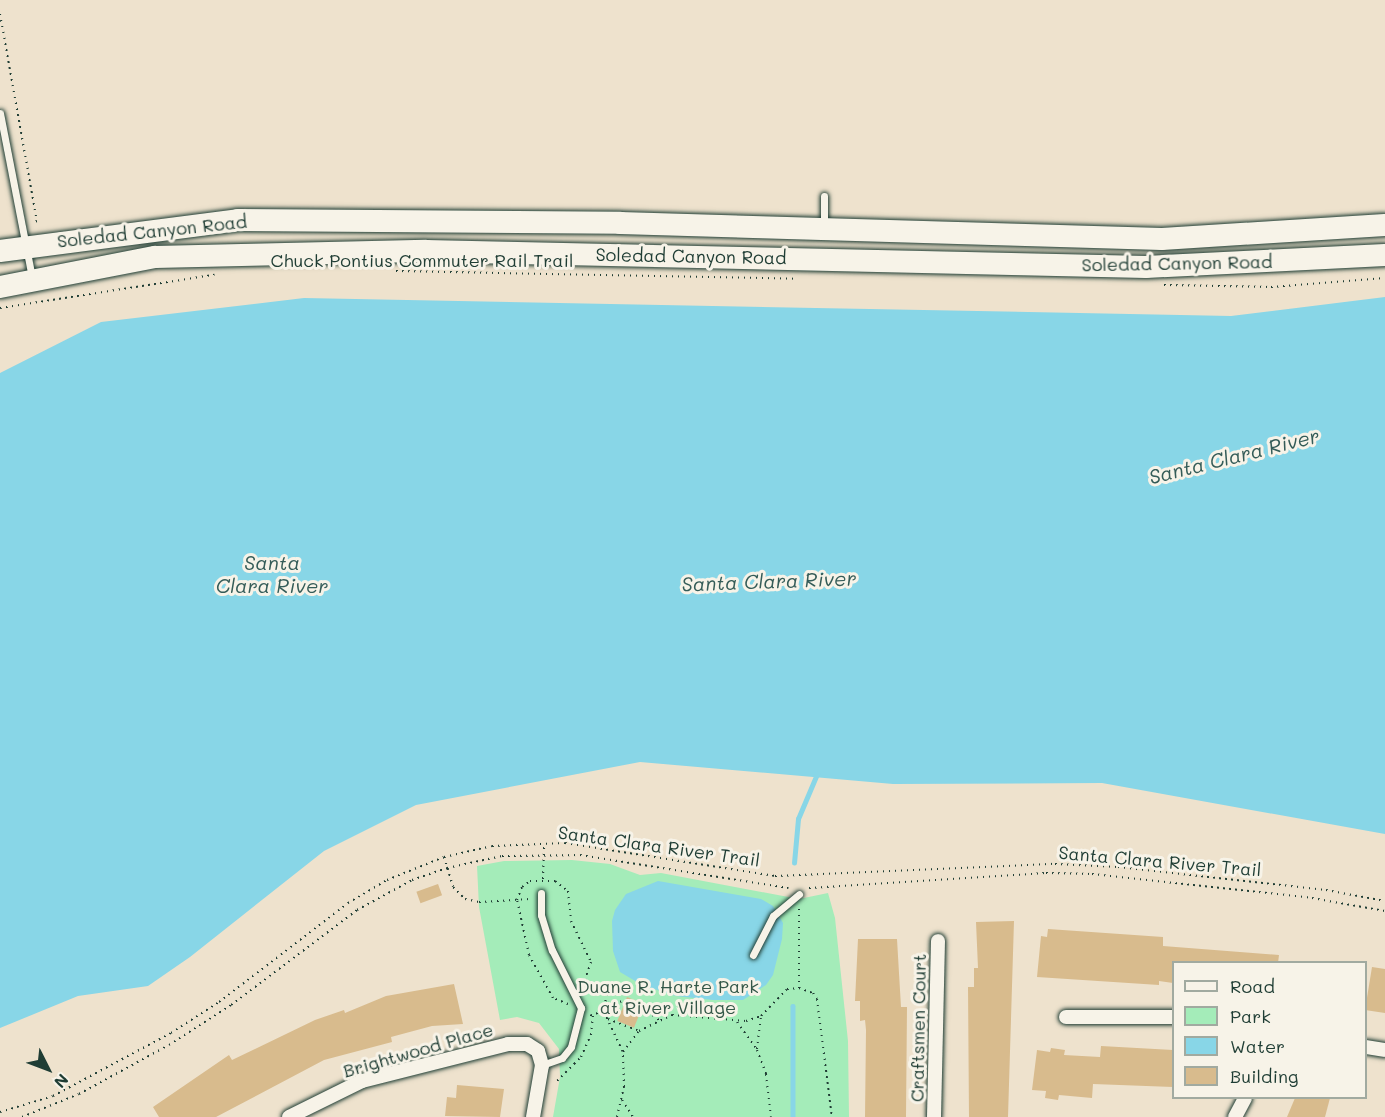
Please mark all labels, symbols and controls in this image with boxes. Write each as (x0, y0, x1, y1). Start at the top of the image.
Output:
street label: Soledad Canyon Road (56, 210, 248, 252)
street label: Soledad Canyon Road (595, 244, 787, 268)
street label: Chuck Pontius Commuter Rail Trail (271, 249, 573, 271)
street label: Soledad Canyon Road (1081, 251, 1273, 275)
water label: Santa Clara River (1146, 423, 1322, 489)
water label: Santa Clara River (216, 551, 328, 598)
water label: Santa Clara River (681, 566, 857, 596)
street label: Santa Clara River Trail (557, 821, 761, 871)
street label: Santa Clara River Trail (1058, 841, 1262, 881)
street label: Craftsmen Court (906, 954, 930, 1102)
legend (1172, 961, 1367, 1099)
text: Road (1230, 974, 1275, 998)
park label: Duane R. Harte Park at River Village (577, 976, 759, 1018)
text: Park (1230, 1004, 1271, 1028)
street label: Brightwood Place (340, 1018, 496, 1082)
text: Water (1230, 1034, 1285, 1058)
north arrow (18, 1039, 78, 1099)
text: Building (1230, 1064, 1298, 1088)
text: N (50, 1070, 74, 1093)

